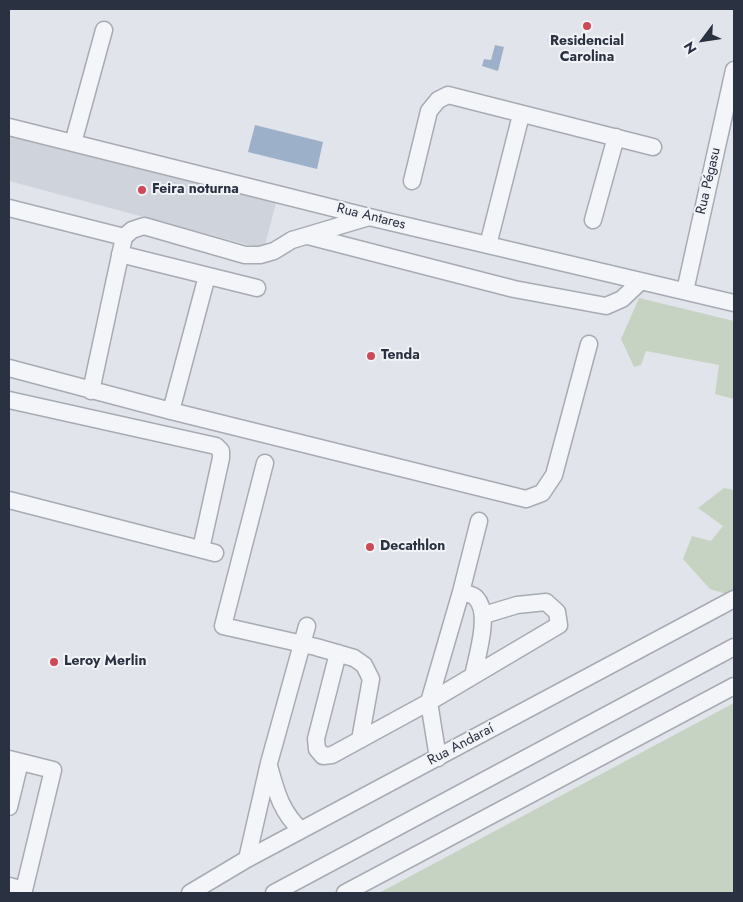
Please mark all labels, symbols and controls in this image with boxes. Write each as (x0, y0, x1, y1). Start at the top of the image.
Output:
north arrow (678, 15, 728, 65)
marker: Residencial Carolina (581, 20, 593, 32)
place label: Residencial Carolina (550, 34, 624, 66)
text: N (679, 38, 702, 58)
street label: Rua Pégasu (693, 146, 725, 216)
place label: Feira noturna (152, 182, 239, 198)
marker: Feira noturna (136, 184, 148, 196)
street label: Rua Antares (335, 200, 407, 234)
place label: Tenda (381, 348, 420, 364)
marker: Tenda (365, 350, 377, 362)
place label: Decathlon (380, 539, 445, 555)
marker: Decathlon (364, 541, 376, 553)
place label: Leroy Merlin (64, 654, 146, 670)
marker: Leroy Merlin (48, 656, 60, 668)
street label: Rua Andaraí (425, 721, 497, 769)

